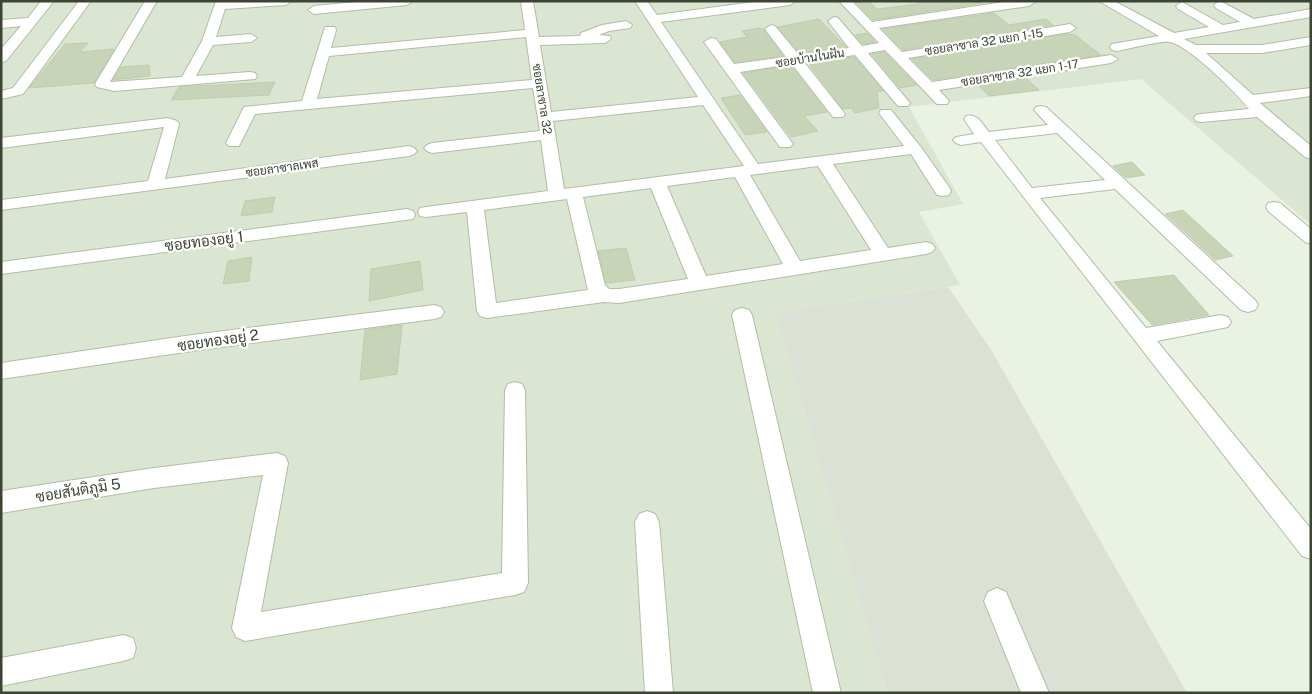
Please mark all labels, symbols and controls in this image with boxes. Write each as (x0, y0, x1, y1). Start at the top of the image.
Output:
street label: ซอยลาซาล 32 แยก 1-15 (924, 26, 1044, 58)
street label: ซอยบ้านในฝัน (774, 45, 846, 70)
street label: ซอยลาซาล 32 แยก 1-17 (960, 57, 1080, 89)
street label: ซอยลาซาล 32 (529, 62, 555, 136)
street label: ซอยลาซาลเพส (245, 156, 319, 180)
street label: ซอยทองอยู่ 1 (164, 227, 245, 256)
street label: ซอยทองอยู่ 2 (176, 325, 260, 356)
street label: ซอยสันติภูมิ 5 (34, 475, 122, 507)

